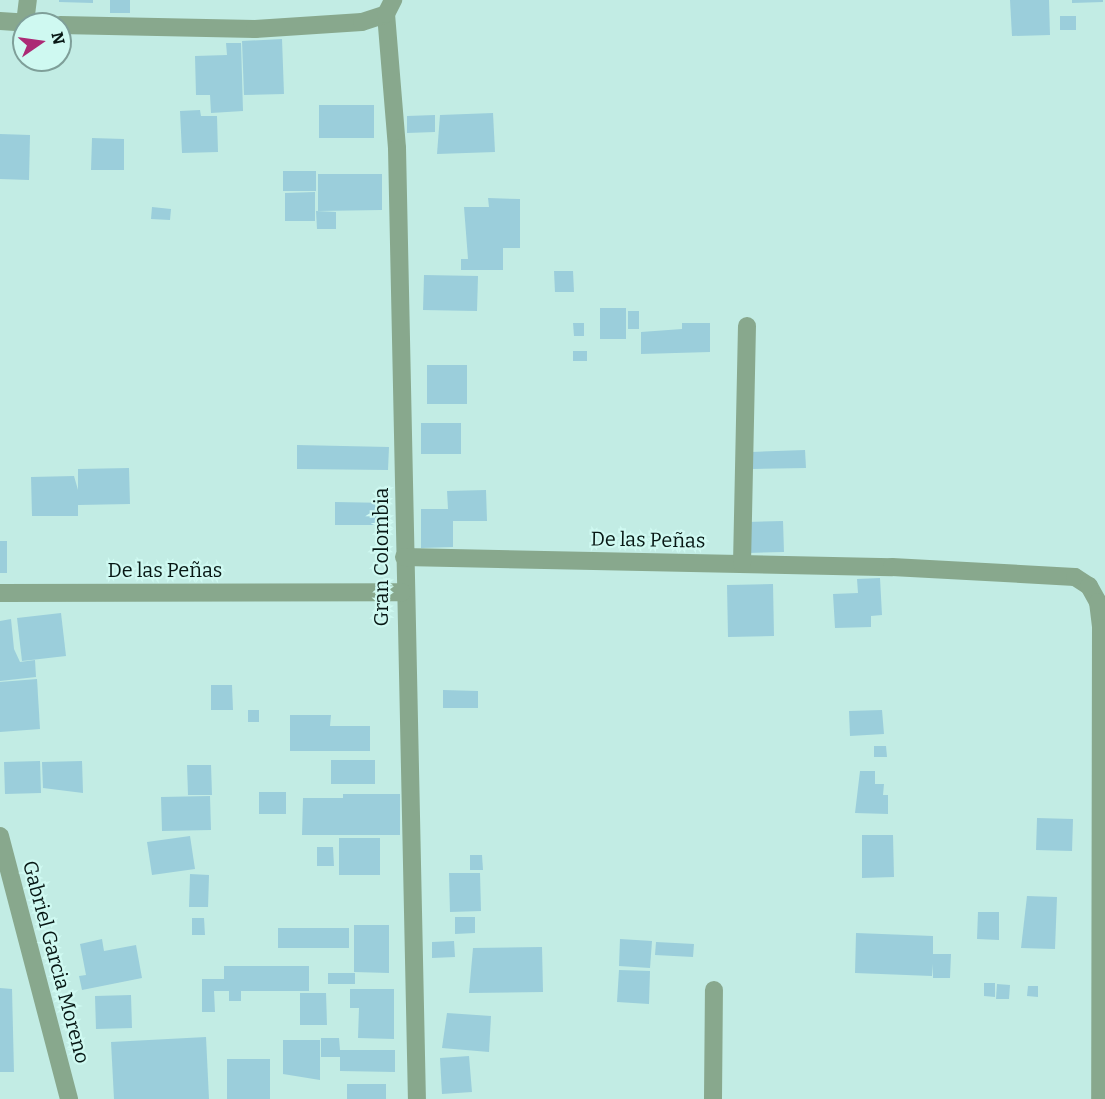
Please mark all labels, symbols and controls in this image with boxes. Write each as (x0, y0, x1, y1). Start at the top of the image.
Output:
north arrow (12, 12, 72, 72)
text: N (47, 30, 69, 46)
street label: Gran Colombia (369, 488, 393, 626)
street label: De las Peñas (590, 527, 706, 553)
street label: De las Peñas (108, 558, 222, 582)
street label: Gabriel Garcia Moreno (17, 858, 95, 1066)

